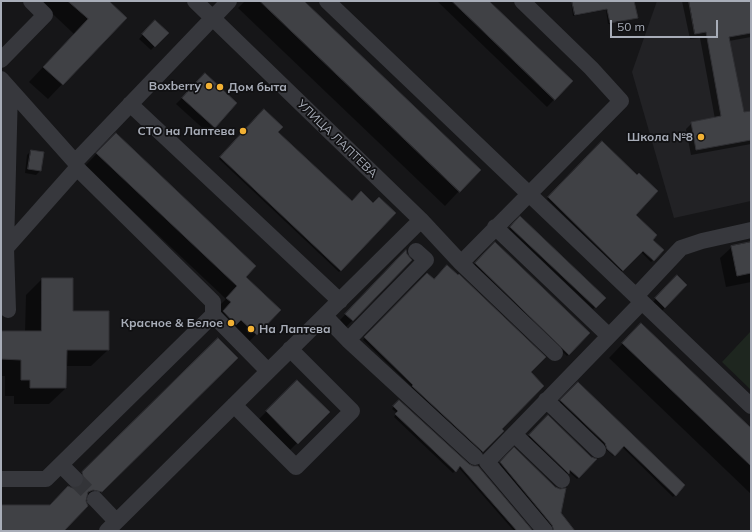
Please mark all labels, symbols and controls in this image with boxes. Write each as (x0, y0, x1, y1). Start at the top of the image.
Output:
scale bar (612, 12, 720, 38)
text: 50 m (617, 19, 645, 34)
place label: Boxberry (149, 79, 201, 93)
place label: Дом быта (228, 80, 287, 94)
marker: Boxberry (204, 81, 214, 91)
marker: Дом быта (215, 82, 225, 92)
street label: УЛИЦА ЛАПТЕВА (294, 97, 380, 181)
place label: СТО на Лаптева (138, 124, 235, 138)
marker: СТО на Лаптева (238, 126, 248, 136)
place label: Школа №8 (627, 130, 693, 144)
marker: Школа №8 (696, 132, 706, 142)
place label: Красное & Белое (121, 316, 223, 330)
marker: Красное & Белое (226, 318, 236, 328)
place label: На Лаптева (259, 322, 330, 336)
marker: На Лаптева (246, 324, 256, 334)

